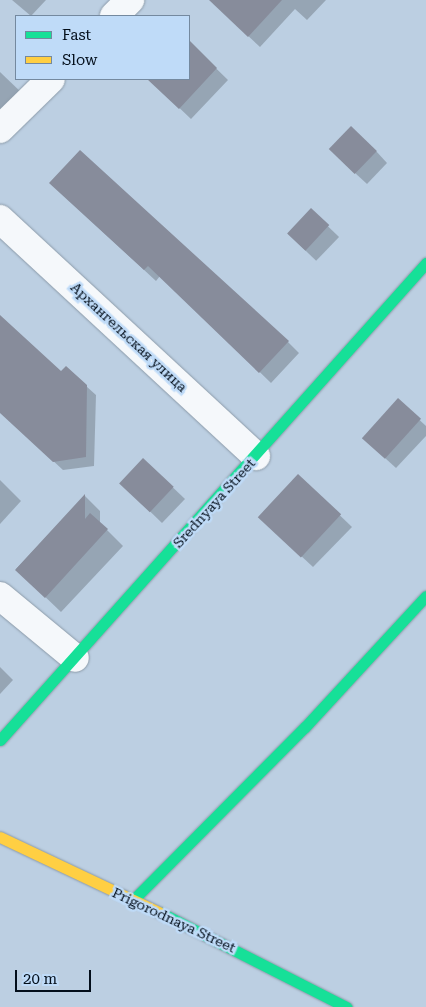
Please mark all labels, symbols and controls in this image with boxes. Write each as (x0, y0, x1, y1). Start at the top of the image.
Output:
legend (15, 15, 190, 80)
text: Fast (62, 26, 91, 44)
text: Slow (62, 51, 97, 69)
street label: Архангельская улица (67, 279, 191, 395)
street label: Srednyaya Street (169, 455, 259, 551)
street label: Prigorodnaya Street (110, 884, 238, 956)
scale bar (18, 960, 94, 992)
text: 20 m (23, 970, 57, 988)

